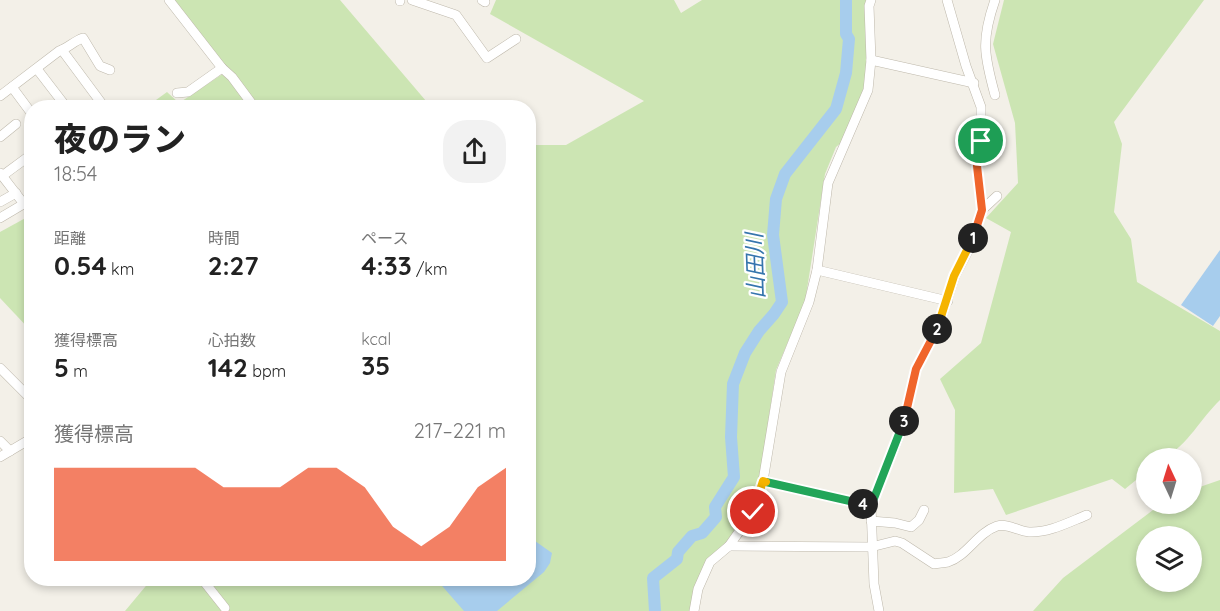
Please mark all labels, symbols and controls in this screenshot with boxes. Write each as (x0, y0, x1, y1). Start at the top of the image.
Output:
pin (955, 115, 1006, 166)
text: 夜のラン (54, 118, 186, 159)
button: share (443, 120, 506, 183)
icon: arrive (964, 124, 997, 157)
text: 18:54 (54, 161, 97, 186)
pin: 1 (958, 223, 988, 253)
text: 距離 (54, 228, 86, 248)
text: 時間 (208, 228, 240, 248)
text: ペース (361, 228, 409, 248)
text: 1 (970, 228, 976, 248)
water label: 山田川 (740, 231, 770, 299)
text: 0.54 (54, 249, 107, 282)
text: 2:27 (208, 249, 259, 282)
text: 4:33 (361, 249, 412, 282)
text: km (107, 259, 134, 279)
text: /km (412, 259, 448, 279)
pin: 2 (922, 314, 952, 344)
text: 2 (932, 319, 942, 339)
text: kcal (361, 329, 391, 349)
text: 獲得標高 (54, 330, 118, 350)
text: 心拍数 (208, 330, 256, 350)
text: 35 (361, 349, 390, 382)
text: 5 (54, 351, 69, 384)
text: 142 (208, 351, 248, 384)
text: m (69, 361, 88, 381)
text: bpm (248, 361, 286, 381)
pin: 3 (889, 406, 919, 436)
text: 3 (900, 411, 908, 431)
text: 217–221 m (414, 418, 506, 443)
text: 獲得標高 (54, 421, 134, 446)
north arrow (1136, 448, 1202, 514)
map controls (1136, 448, 1202, 592)
pin (727, 486, 778, 537)
pin: 4 (848, 489, 878, 519)
text: 4 (858, 494, 868, 514)
icon: check (736, 495, 769, 528)
button: layers (1136, 526, 1202, 592)

